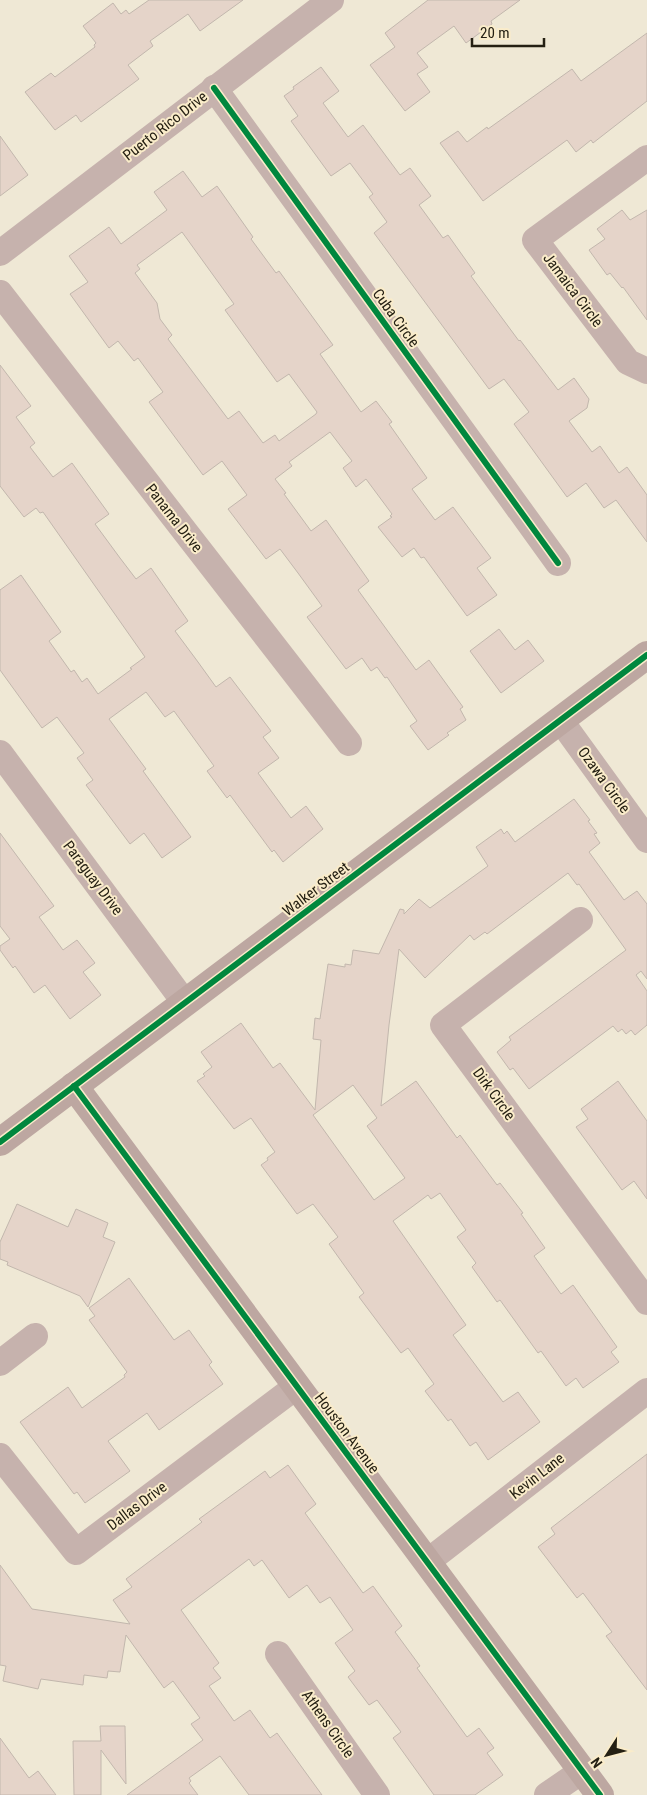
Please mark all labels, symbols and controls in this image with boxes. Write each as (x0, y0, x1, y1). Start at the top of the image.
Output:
scale bar (472, 15, 544, 47)
text: 20 m (480, 24, 510, 42)
street label: Puerto Rico Drive (119, 87, 211, 165)
street label: Jamaica Circle (539, 250, 607, 330)
street label: Cuba Circle (369, 285, 423, 351)
street label: Panama Drive (142, 480, 206, 556)
street label: Ozawa Circle (574, 744, 634, 816)
street label: Paraguay Drive (59, 837, 127, 919)
street label: Walker Street (279, 858, 353, 920)
street label: Dirk Circle (469, 1064, 519, 1124)
street label: Houston Avenue (311, 1389, 383, 1477)
street label: Kevin Lane (506, 1449, 568, 1503)
street label: Dallas Drive (104, 1478, 170, 1534)
street label: Athens Circle (298, 1687, 358, 1761)
north arrow (582, 1730, 632, 1780)
text: N (587, 1754, 605, 1771)

